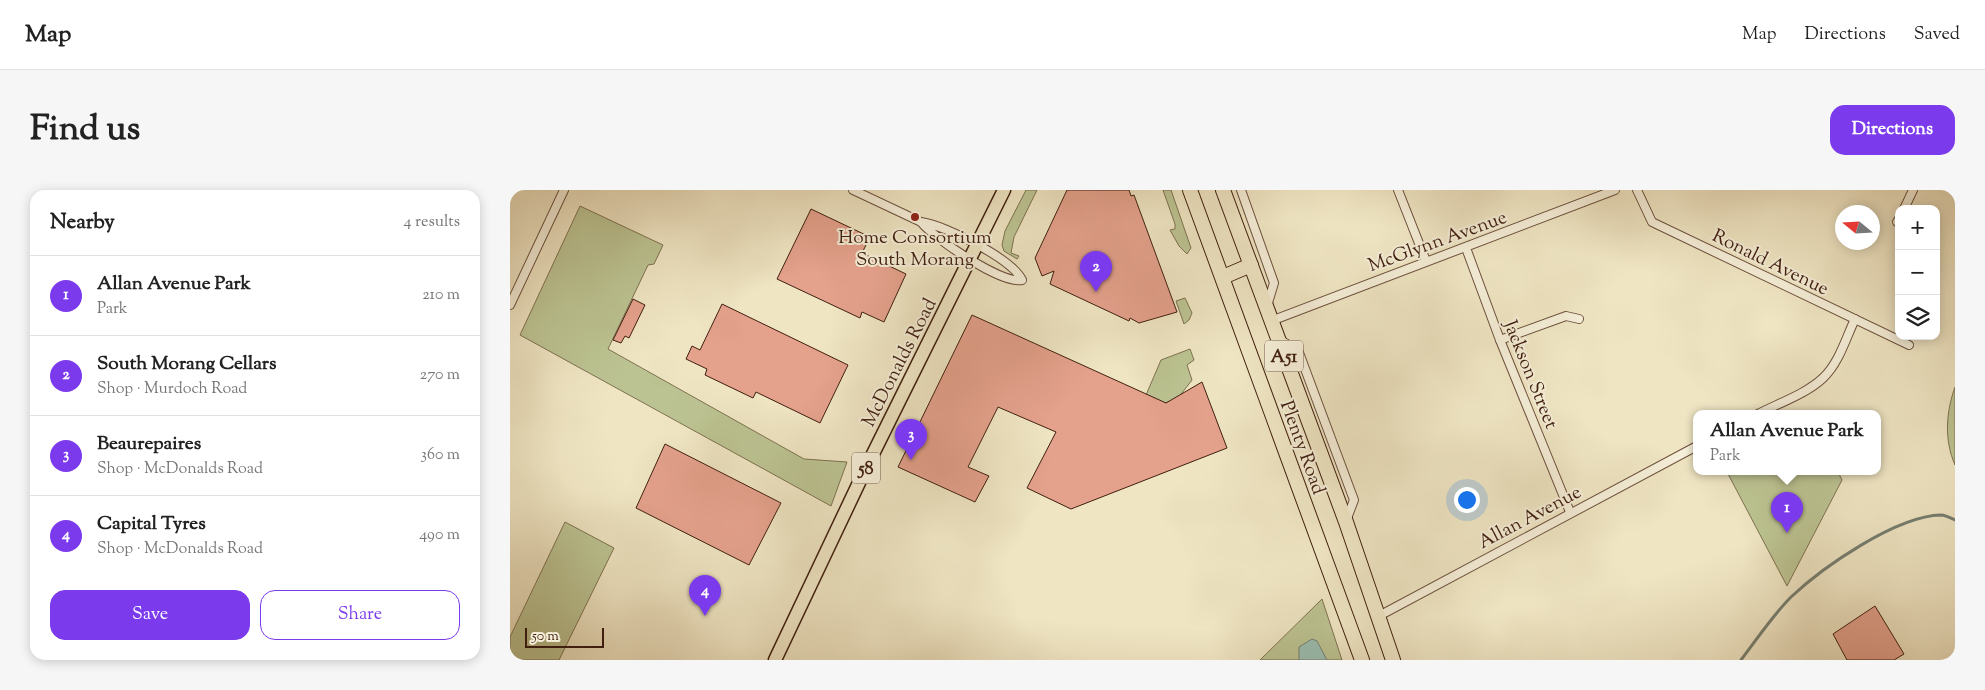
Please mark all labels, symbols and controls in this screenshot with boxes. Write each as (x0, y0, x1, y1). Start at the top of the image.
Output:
text: Map (25, 18, 71, 52)
text: Map (1742, 22, 1777, 48)
text: Directions (1805, 22, 1886, 48)
text: Saved (1914, 22, 1960, 48)
text: Find us (30, 105, 140, 156)
button: Directions (1830, 105, 1955, 155)
street label: McGlynn Avenue (1365, 205, 1511, 280)
north arrow (1835, 205, 1880, 250)
map controls (1895, 205, 1940, 340)
button: + (1895, 205, 1940, 250)
text: Nearby (50, 208, 115, 238)
text: 4 results (404, 211, 460, 234)
marker: Home Consortium South Morang (909, 211, 921, 223)
street label: Ronald Avenue (1707, 223, 1833, 303)
place label: Home Consortium South Morang (838, 225, 992, 274)
button: − (1895, 250, 1940, 295)
pin: 2 (1080, 251, 1112, 292)
text: Allan Avenue Park (97, 271, 251, 298)
text: 1 (63, 284, 69, 307)
text: 210 m (422, 284, 460, 307)
street label: McDonalds Road (856, 294, 944, 432)
button: layers (1895, 295, 1940, 340)
text: Park (97, 298, 128, 321)
street label: Jackson Street (1495, 316, 1564, 434)
road number: A51 (1265, 340, 1303, 372)
text: South Morang Cellars (97, 351, 276, 378)
text: 2 (62, 364, 70, 387)
text: 270 m (420, 364, 460, 387)
text: Shop · Murdoch Road (97, 378, 247, 401)
street label: Plenty Road (1272, 397, 1331, 499)
popup (1693, 410, 1881, 475)
text: Allan Avenue Park (1710, 418, 1864, 445)
pin: 3 (895, 419, 927, 460)
text: Beaurepaires (97, 431, 201, 458)
text: 3 (63, 444, 69, 467)
text: 360 m (421, 444, 460, 467)
text: Park (1710, 445, 1741, 468)
road number: 58 (852, 452, 880, 484)
text: Shop · McDonalds Road (97, 458, 263, 481)
street label: Allan Avenue (1474, 480, 1587, 557)
your location (1454, 487, 1480, 513)
pin: 1 (1771, 492, 1803, 533)
text: Capital Tyres (97, 511, 206, 538)
text: 4 (62, 524, 70, 547)
text: 490 m (419, 524, 460, 547)
text: Shop · McDonalds Road (97, 538, 263, 561)
pin: 4 (689, 575, 721, 616)
button: Save (50, 590, 250, 640)
button: Share (260, 590, 460, 640)
scale bar (525, 625, 604, 648)
text: 50 m (532, 627, 559, 647)

